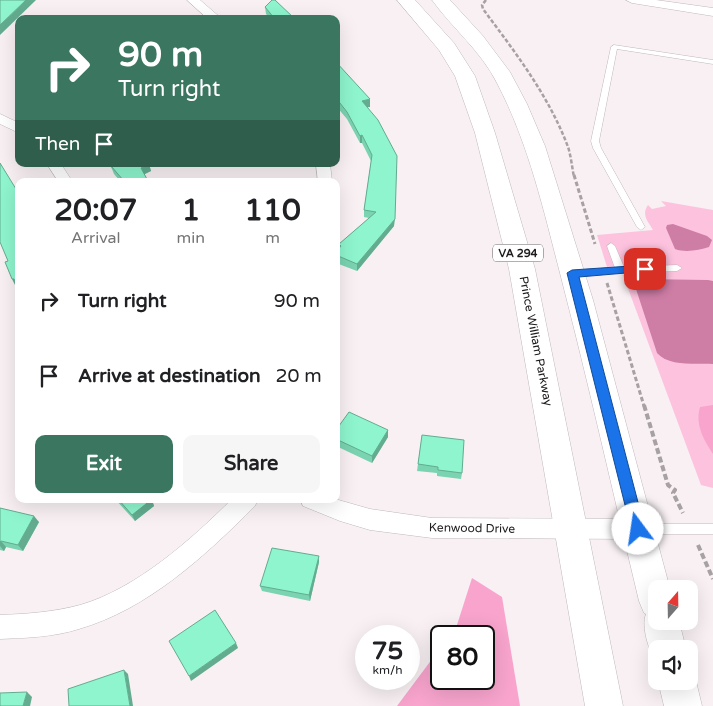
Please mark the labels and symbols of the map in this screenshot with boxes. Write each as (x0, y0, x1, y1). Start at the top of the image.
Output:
road number: VA 294 (493, 244, 543, 262)
pin (624, 248, 666, 290)
street label: Prince William Parkway (517, 275, 556, 408)
position arrow (611, 502, 663, 554)
street label: Kenwood Drive (429, 520, 515, 536)
north arrow (648, 580, 698, 630)
speed limit sign: 80 (430, 625, 495, 690)

